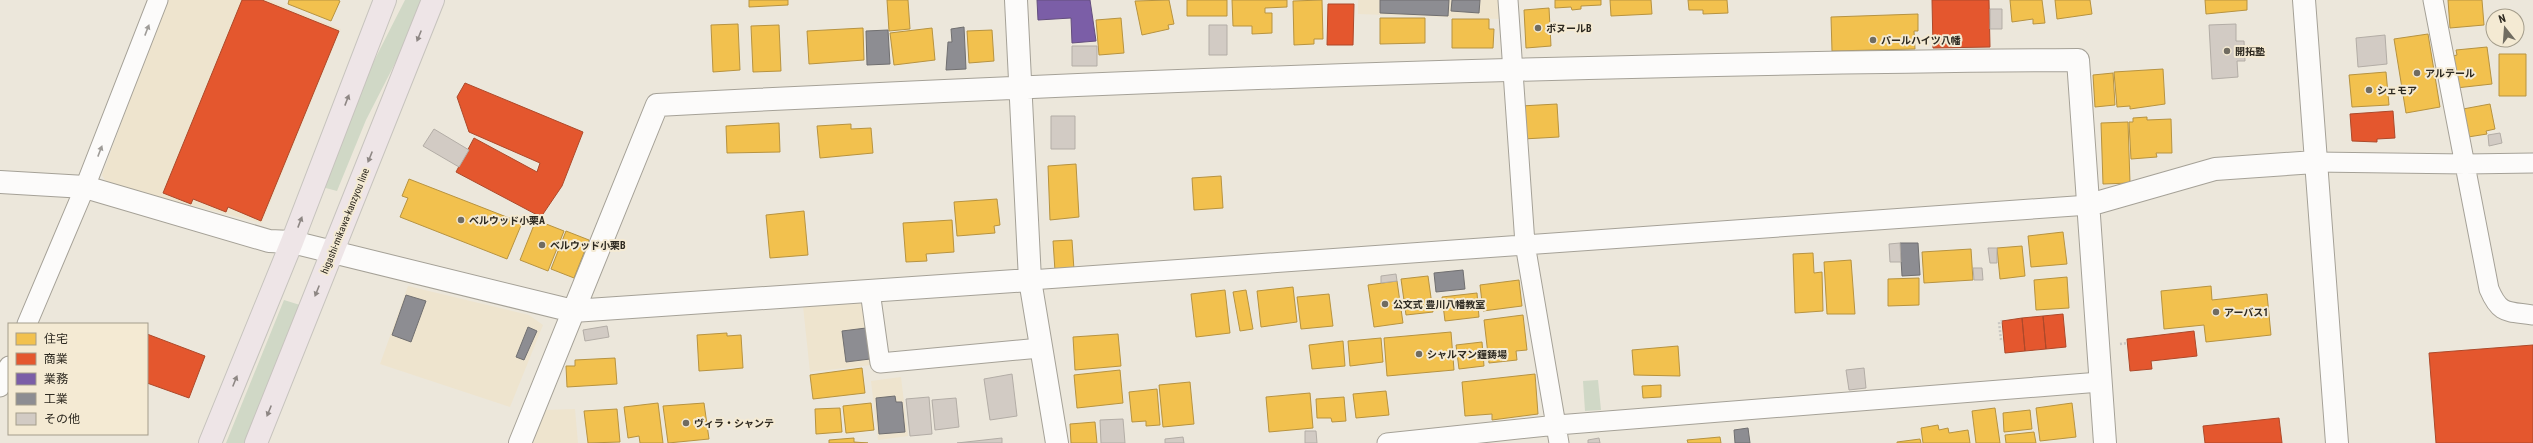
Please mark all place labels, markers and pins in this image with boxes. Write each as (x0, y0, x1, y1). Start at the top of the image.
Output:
marker: ボヌールB (1533, 23, 1543, 33)
place label: ボヌールB (1546, 23, 1592, 34)
marker: パールハイツ八幡 (1868, 35, 1878, 45)
place label: パールハイツ八幡 (1881, 35, 1961, 46)
marker: 開拓塾 (2222, 46, 2232, 56)
place label: 開拓塾 (2235, 46, 2265, 57)
marker: アルテール (2412, 68, 2422, 78)
place label: アルテール (2425, 68, 2475, 79)
marker: シェモア (2364, 85, 2374, 95)
place label: シェモア (2377, 85, 2417, 96)
marker: ベルウッド小栗A (456, 215, 466, 225)
place label: ベルウッド小栗A (469, 215, 545, 226)
marker: ベルウッド小栗B (537, 240, 547, 250)
place label: ベルウッド小栗B (550, 240, 626, 251)
marker: 公文式 豊川八幡教室 (1380, 299, 1390, 309)
place label: 公文式 豊川八幡教室 (1393, 299, 1485, 310)
marker: アーバス1 (2211, 307, 2221, 317)
place label: アーバス1 (2224, 307, 2268, 318)
marker: シャルマン鐘鋳場 (1414, 349, 1424, 359)
place label: シャルマン鐘鋳場 (1427, 349, 1507, 360)
marker: ヴィラ・シャンテ (681, 418, 691, 428)
place label: ヴィラ・シャンテ (694, 418, 774, 429)

